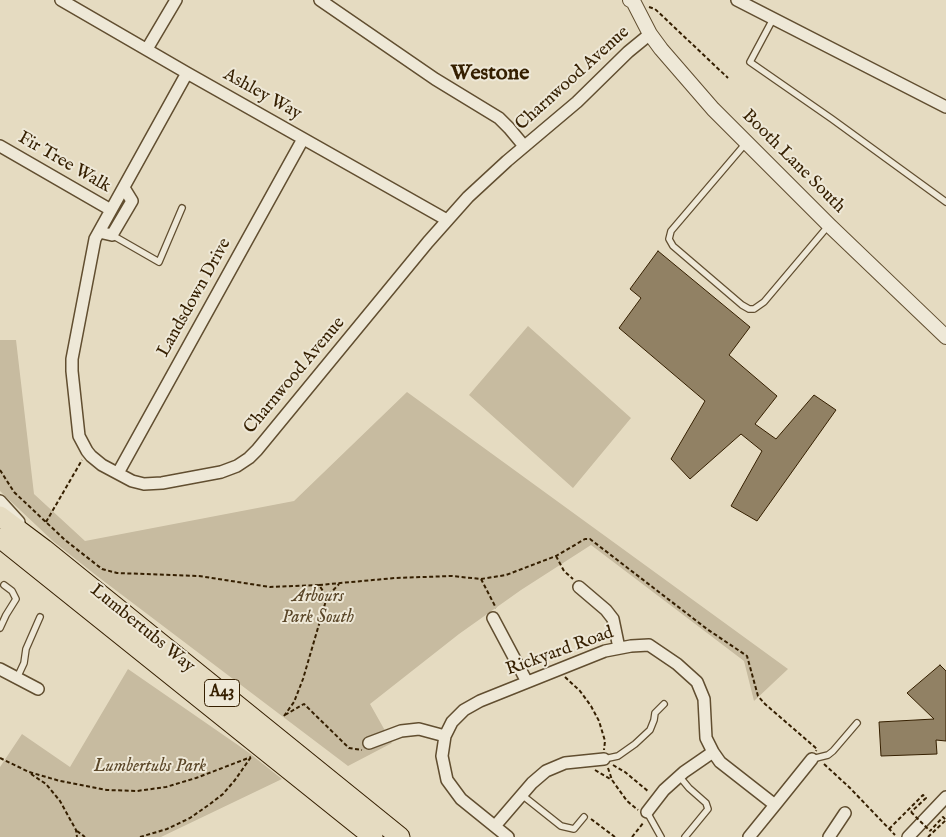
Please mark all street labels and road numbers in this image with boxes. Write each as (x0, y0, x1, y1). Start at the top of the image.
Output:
street label: Charnwood Avenue (512, 22, 634, 136)
street label: Ashley Way (219, 65, 305, 125)
street label: Booth Lane South (737, 106, 849, 218)
street label: Fir Tree Walk (14, 128, 114, 198)
street label: Landsdown Drive (153, 235, 237, 361)
street label: Charnwood Avenue (240, 313, 350, 439)
street label: Lumbertubs Way (85, 580, 199, 678)
street label: Rickyard Road (503, 623, 617, 681)
road number: A43 (204, 680, 240, 706)

